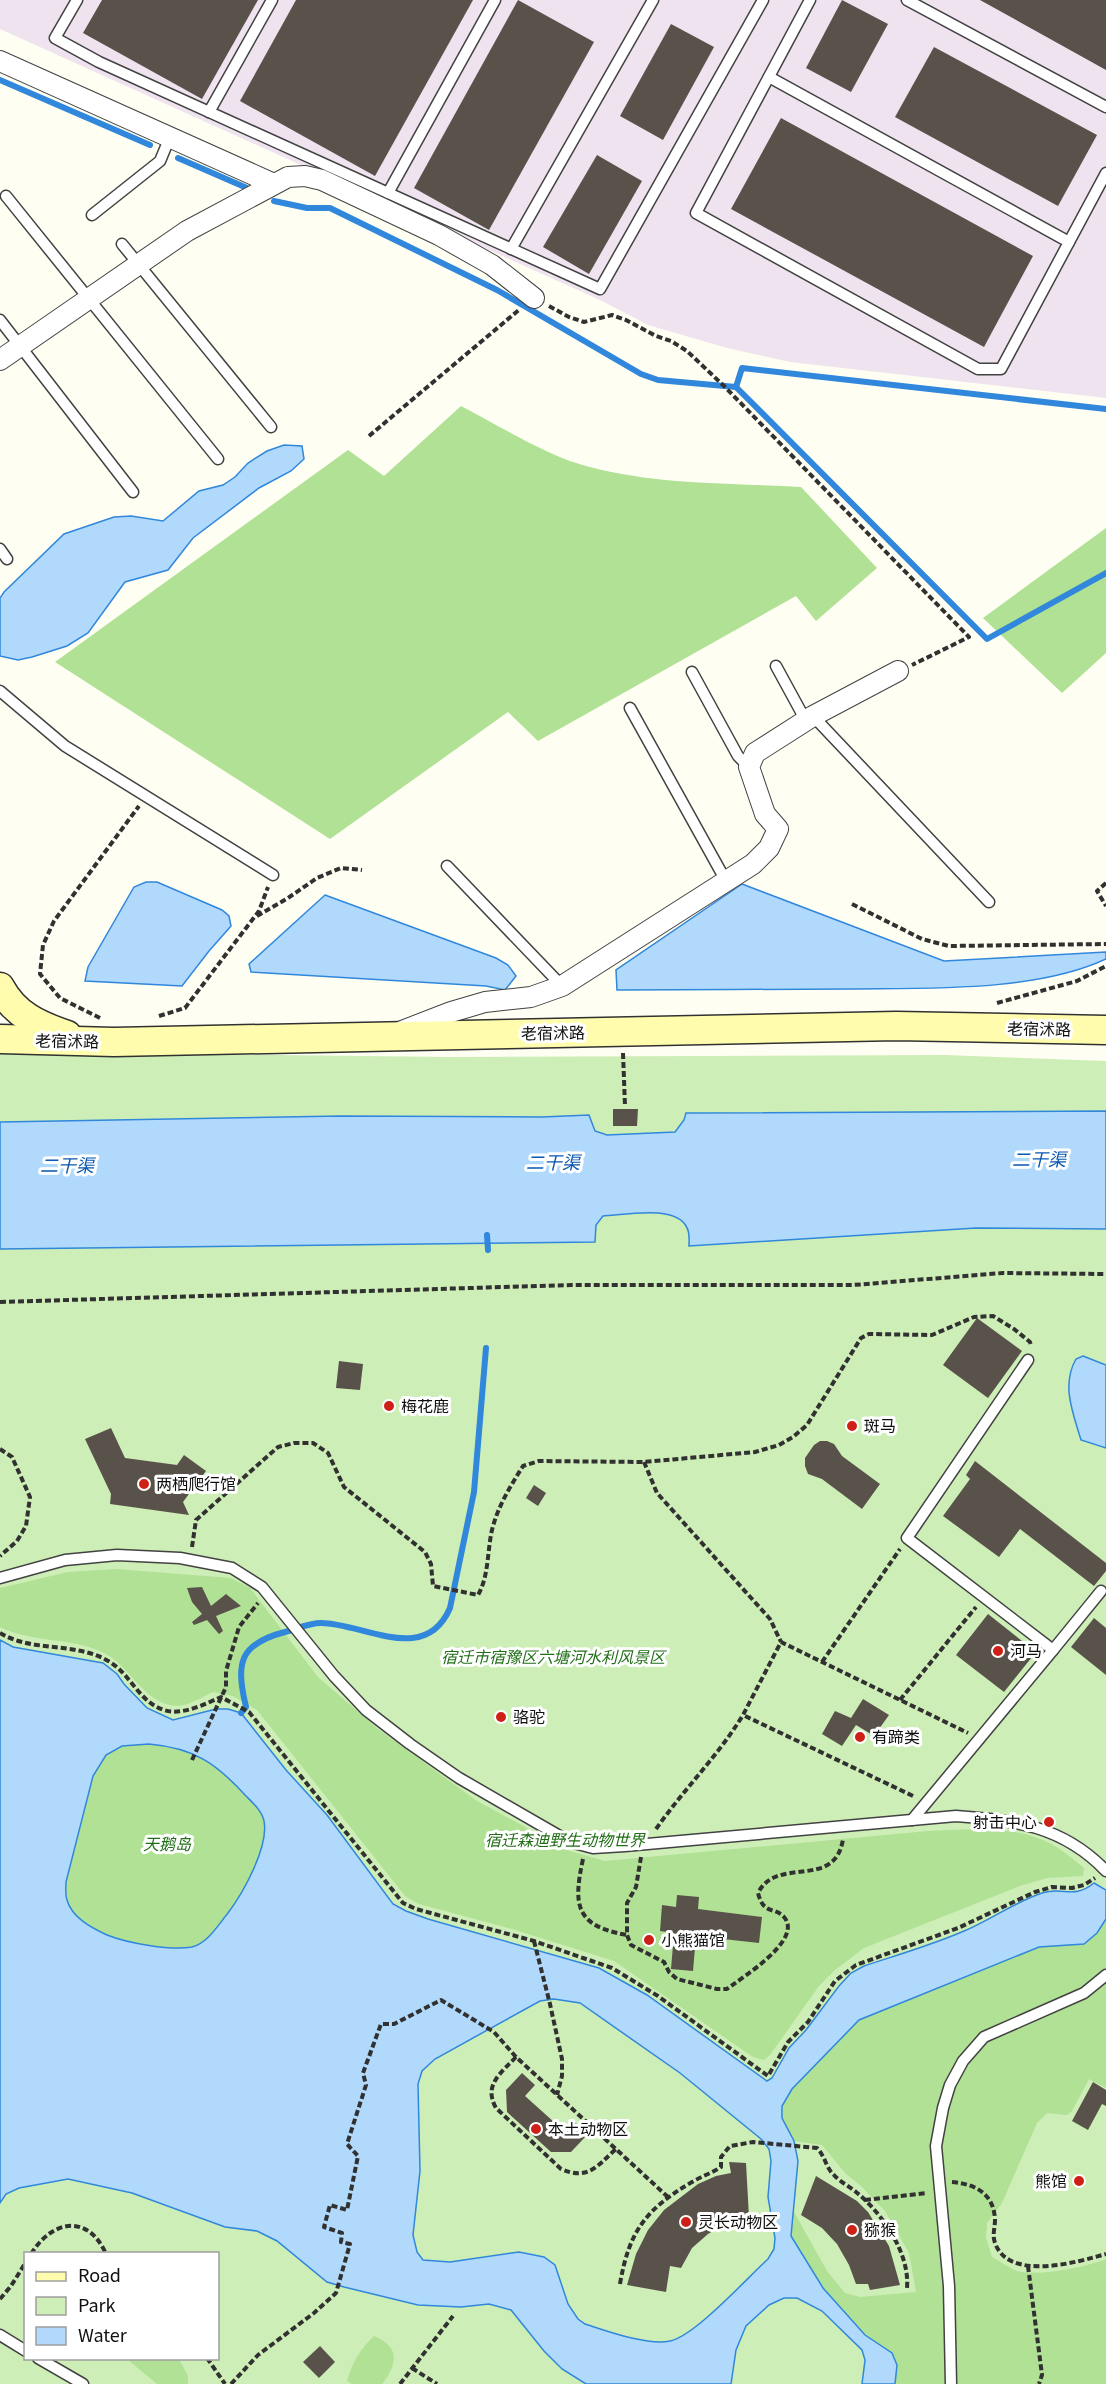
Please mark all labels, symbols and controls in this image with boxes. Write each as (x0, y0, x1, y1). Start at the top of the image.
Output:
street label: 老宿沭路 (1007, 1015, 1071, 1041)
street label: 老宿沭路 (521, 1019, 585, 1045)
street label: 老宿沭路 (35, 1027, 99, 1053)
water label: 二干渠 (1012, 1145, 1069, 1171)
water label: 二干渠 (526, 1148, 583, 1174)
water label: 二干渠 (40, 1151, 97, 1177)
place label: 梅花鹿 (401, 1393, 449, 1417)
marker: 梅花鹿 (382, 1399, 396, 1413)
place label: 斑马 (864, 1413, 896, 1437)
marker: 斑马 (845, 1419, 859, 1433)
place label: 两栖爬行馆 (156, 1471, 236, 1495)
marker: 两栖爬行馆 (137, 1477, 151, 1491)
place label: 河马 (1010, 1638, 1042, 1662)
park label: 宿迁市宿豫区六塘河水利风景区 (441, 1644, 667, 1668)
marker: 河马 (991, 1644, 1005, 1658)
place label: 骆驼 (513, 1704, 545, 1728)
marker: 骆驼 (494, 1710, 508, 1724)
place label: 有蹄类 (872, 1724, 920, 1748)
marker: 有蹄类 (853, 1730, 867, 1744)
place label: 射击中心 (973, 1809, 1037, 1833)
marker: 射击中心 (1042, 1815, 1056, 1829)
park label: 宿迁森迪野生动物世界 (485, 1827, 646, 1851)
park label: 天鹅岛 (143, 1831, 192, 1855)
place label: 小熊猫馆 (661, 1927, 725, 1951)
marker: 小熊猫馆 (642, 1933, 656, 1947)
place label: 本土动物区 (548, 2116, 628, 2140)
marker: 本土动物区 (529, 2122, 543, 2136)
place label: 熊馆 (1035, 2168, 1067, 2192)
marker: 熊馆 (1072, 2174, 1086, 2188)
place label: 灵长动物区 (698, 2209, 778, 2233)
marker: 灵长动物区 (679, 2215, 693, 2229)
place label: 猕猴 (864, 2217, 896, 2241)
marker: 猕猴 (845, 2223, 859, 2237)
legend (24, 2252, 219, 2360)
text: Road (78, 2261, 121, 2287)
text: Park (78, 2291, 116, 2317)
text: Water (78, 2321, 128, 2347)

